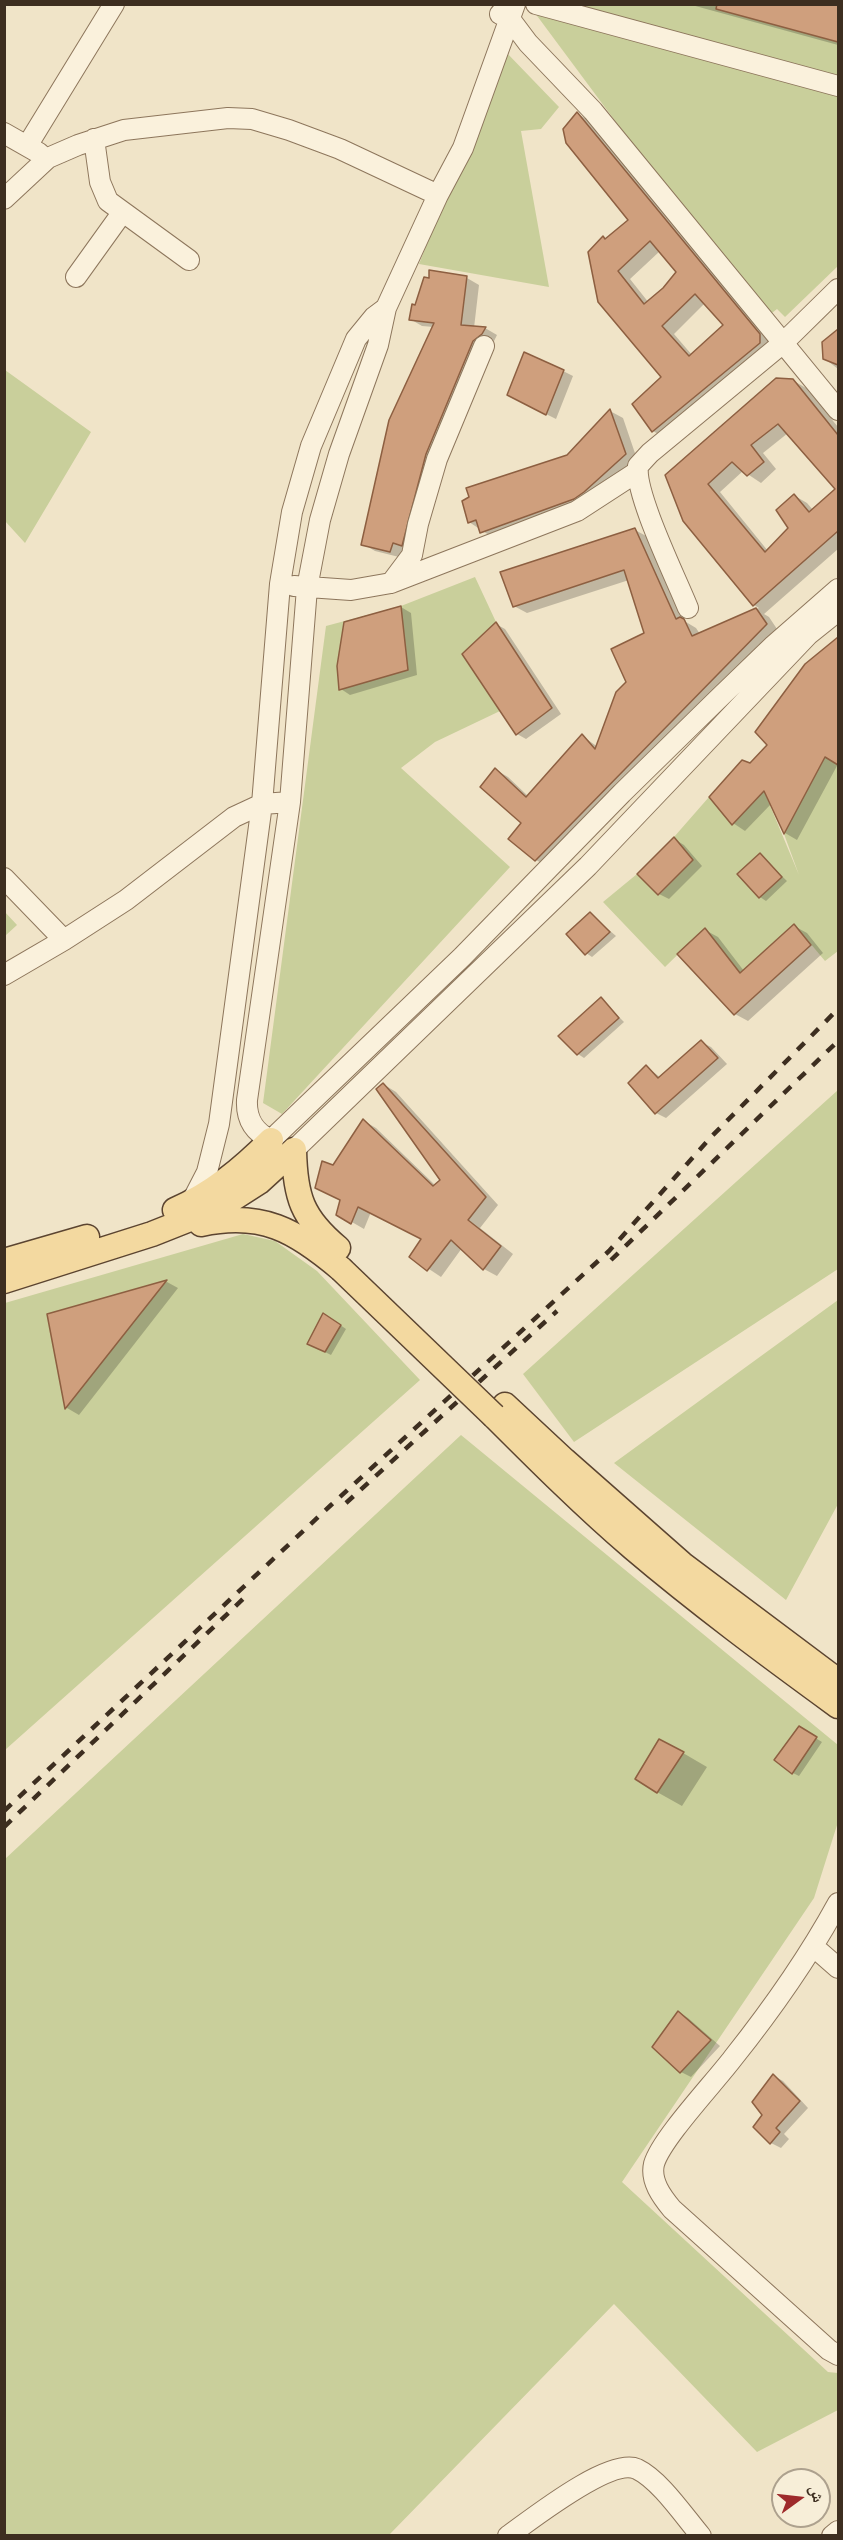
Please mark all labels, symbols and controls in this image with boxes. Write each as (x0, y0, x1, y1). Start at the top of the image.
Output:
north arrow (771, 2468, 831, 2528)
text: ش (803, 2483, 830, 2505)

